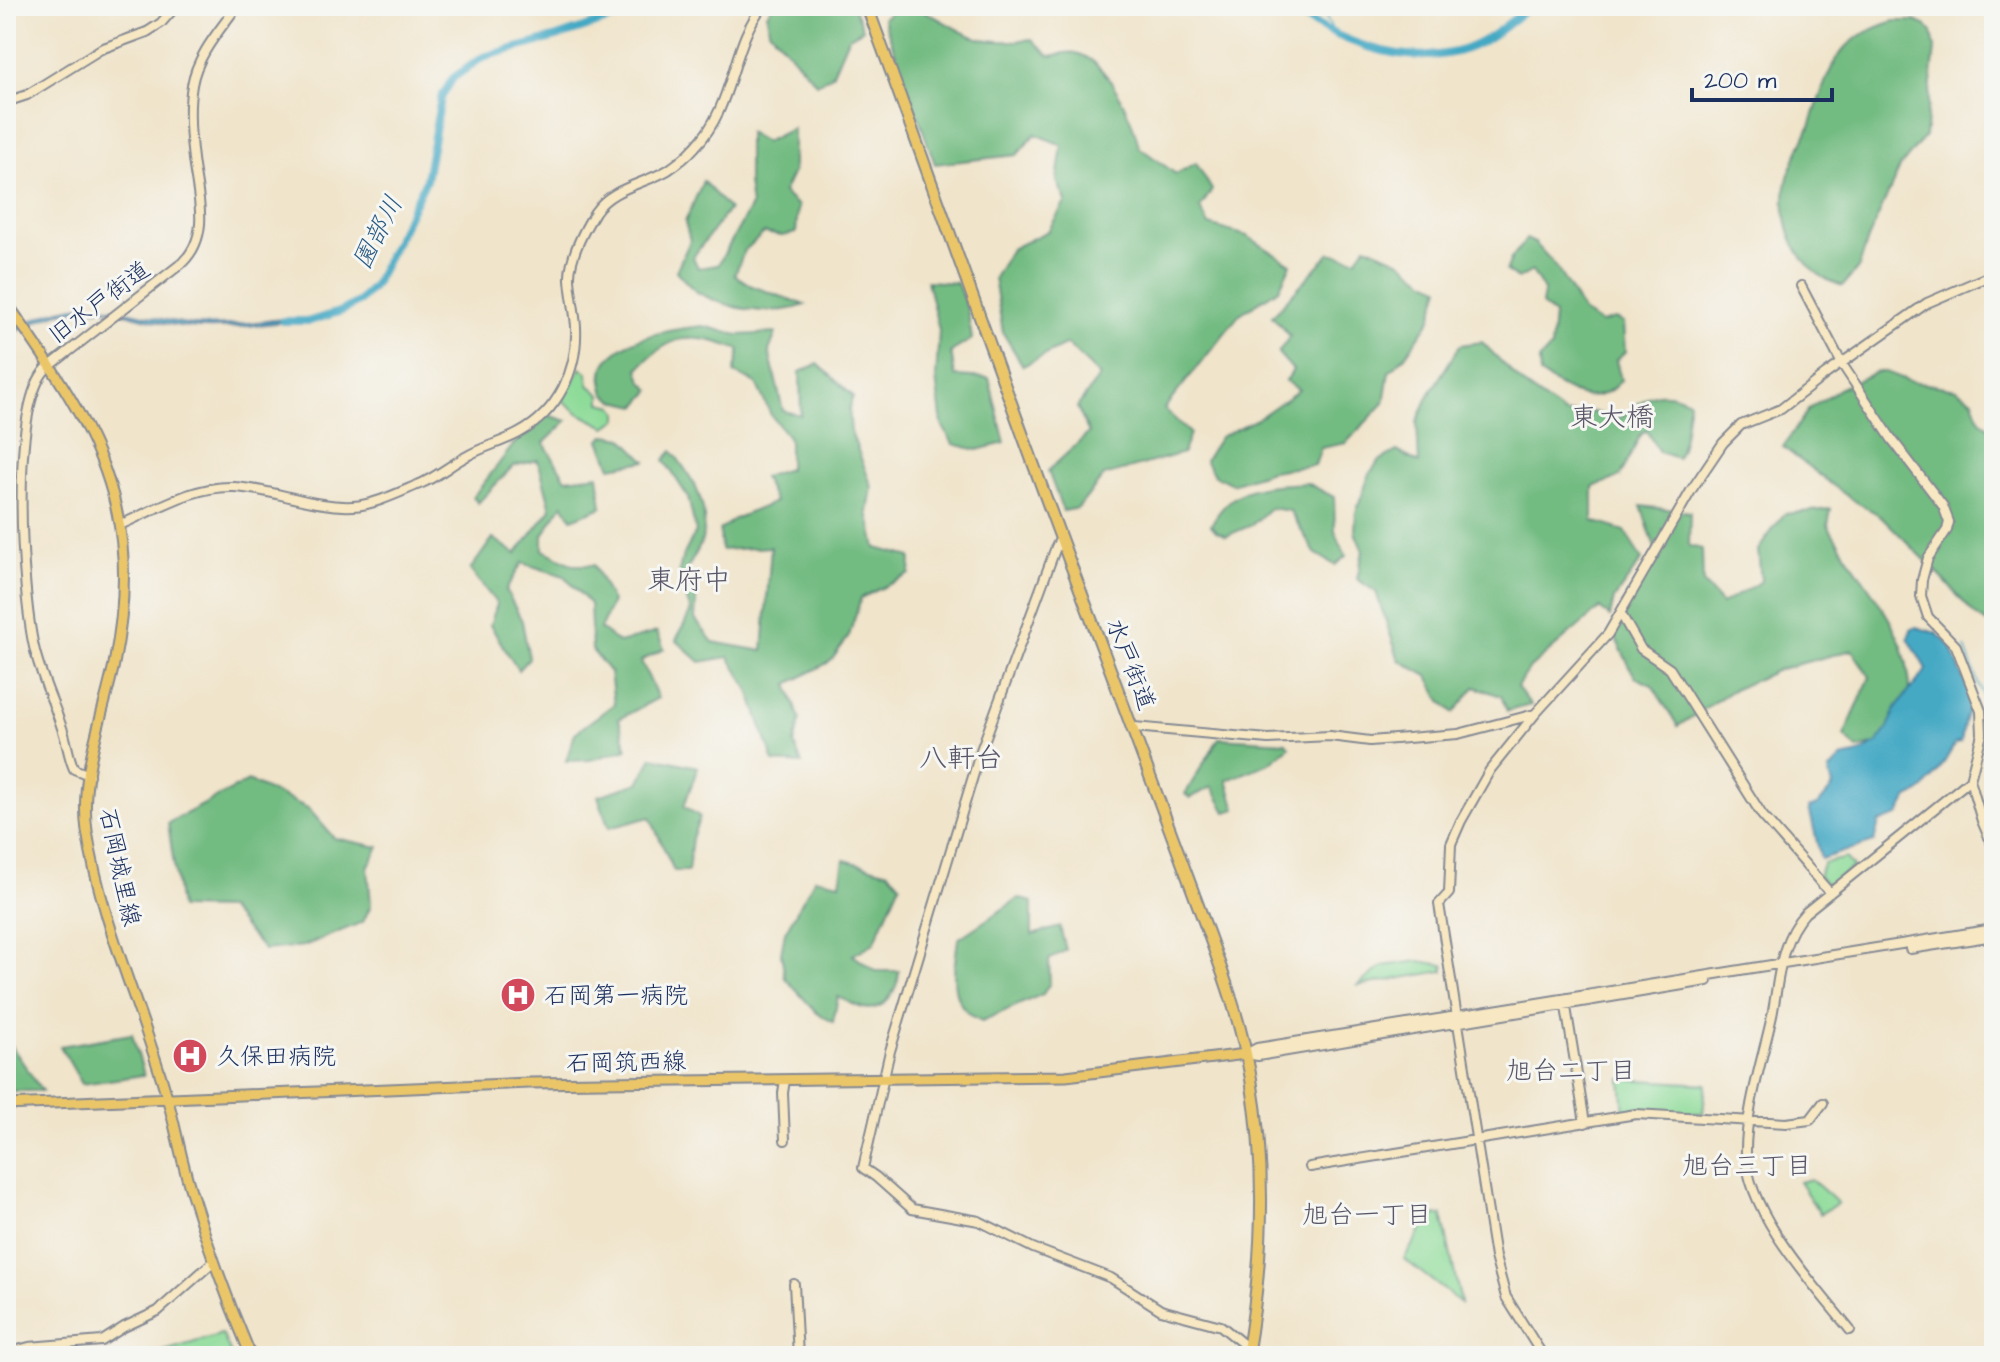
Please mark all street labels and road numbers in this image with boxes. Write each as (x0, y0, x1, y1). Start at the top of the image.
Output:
street label: 旧水戸街道 (41, 253, 158, 352)
street label: 水戸街道 (1097, 613, 1163, 715)
street label: 石岡城里線 (90, 805, 148, 929)
street label: 石岡筑西線 (566, 1045, 686, 1081)

